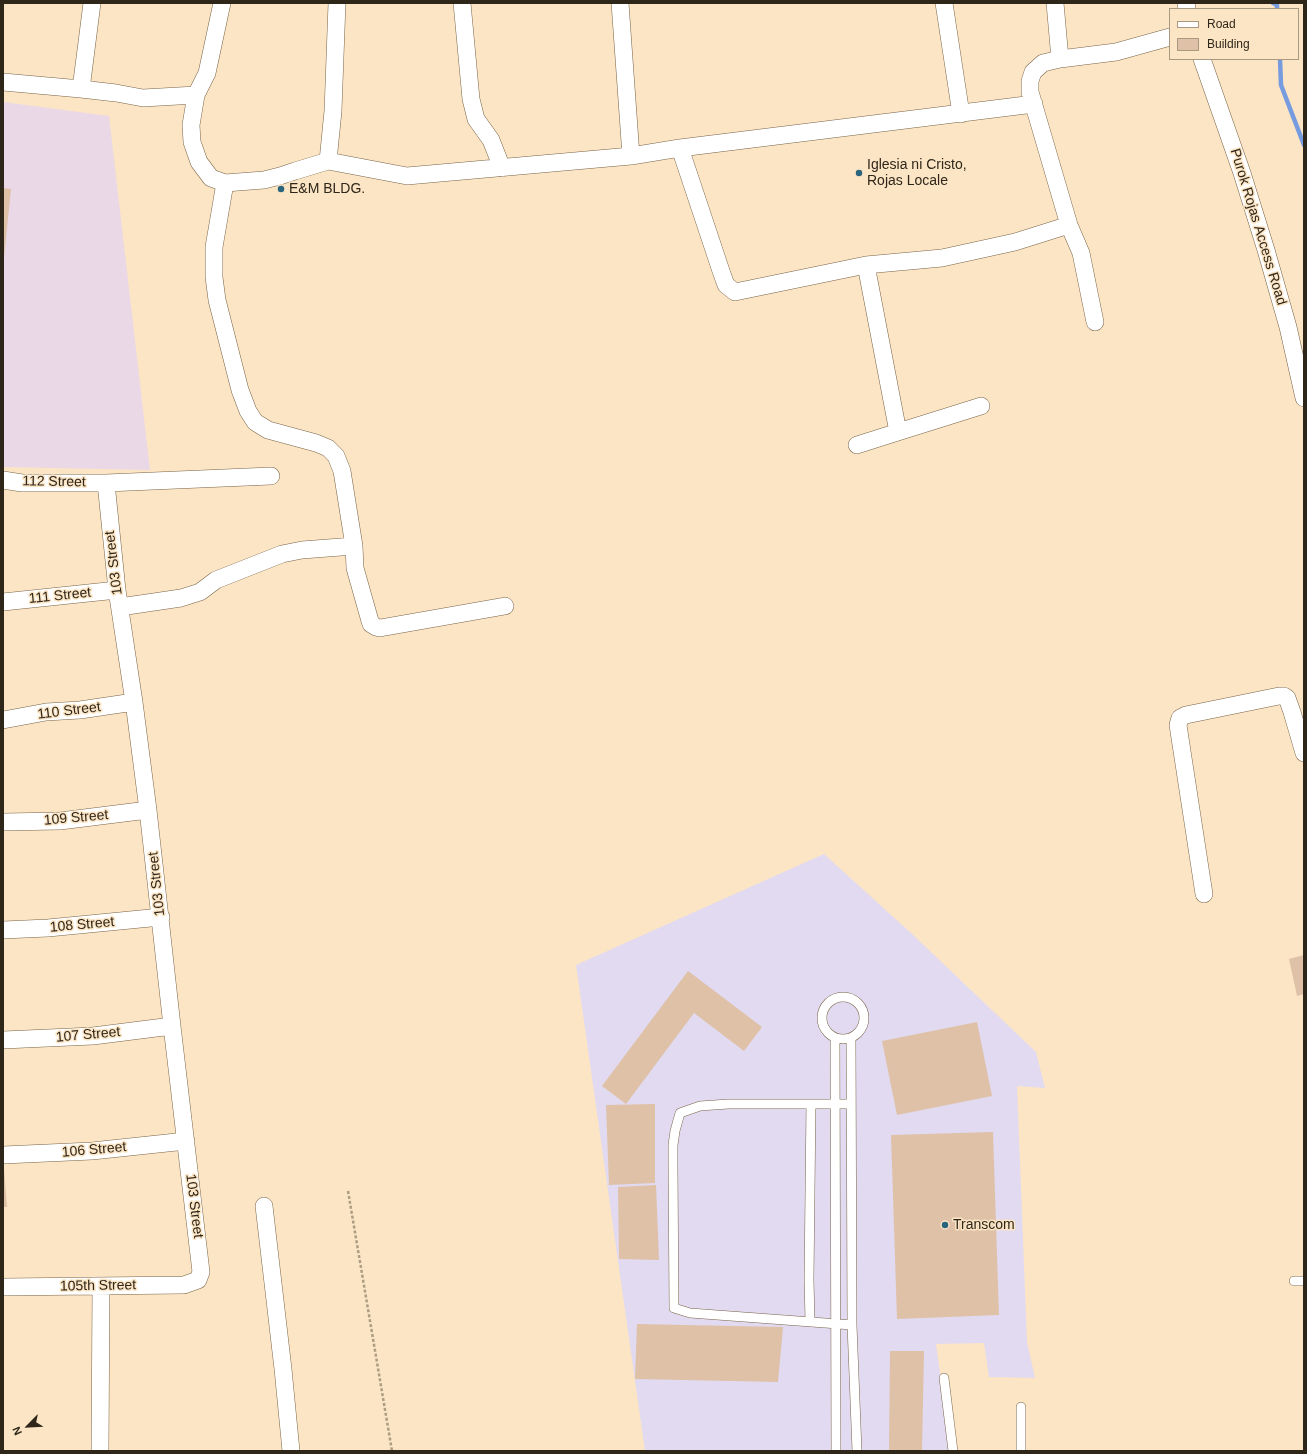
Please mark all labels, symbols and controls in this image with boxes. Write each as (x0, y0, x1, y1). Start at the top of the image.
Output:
legend (1169, 8, 1299, 60)
text: Road (1207, 17, 1236, 31)
text: Building (1207, 37, 1250, 51)
street label: Purok Rojas Access Road (1226, 147, 1290, 307)
place label: Iglesia ni Cristo, Rojas Locale (867, 157, 967, 190)
marker: Iglesia ni Cristo, Rojas Locale (854, 168, 864, 178)
place label: E&M BLDG. (289, 181, 365, 197)
marker: E&M BLDG. (276, 184, 286, 194)
street label: 112 Street (22, 473, 86, 491)
street label: 103 Street (102, 530, 126, 596)
street label: 111 Street (28, 584, 92, 608)
street label: 110 Street (36, 699, 102, 723)
street label: 109 Street (43, 807, 109, 829)
street label: 103 Street (145, 851, 169, 917)
street label: 108 Street (49, 914, 115, 936)
street label: 107 Street (55, 1024, 121, 1046)
street label: 106 Street (61, 1139, 127, 1161)
street label: 103 Street (182, 1173, 206, 1239)
place label: Transcom (953, 1217, 1015, 1233)
marker: Transcom (940, 1220, 950, 1230)
street label: 105th Street (60, 1277, 136, 1295)
north arrow (8, 1406, 48, 1446)
text: N (10, 1425, 24, 1437)

